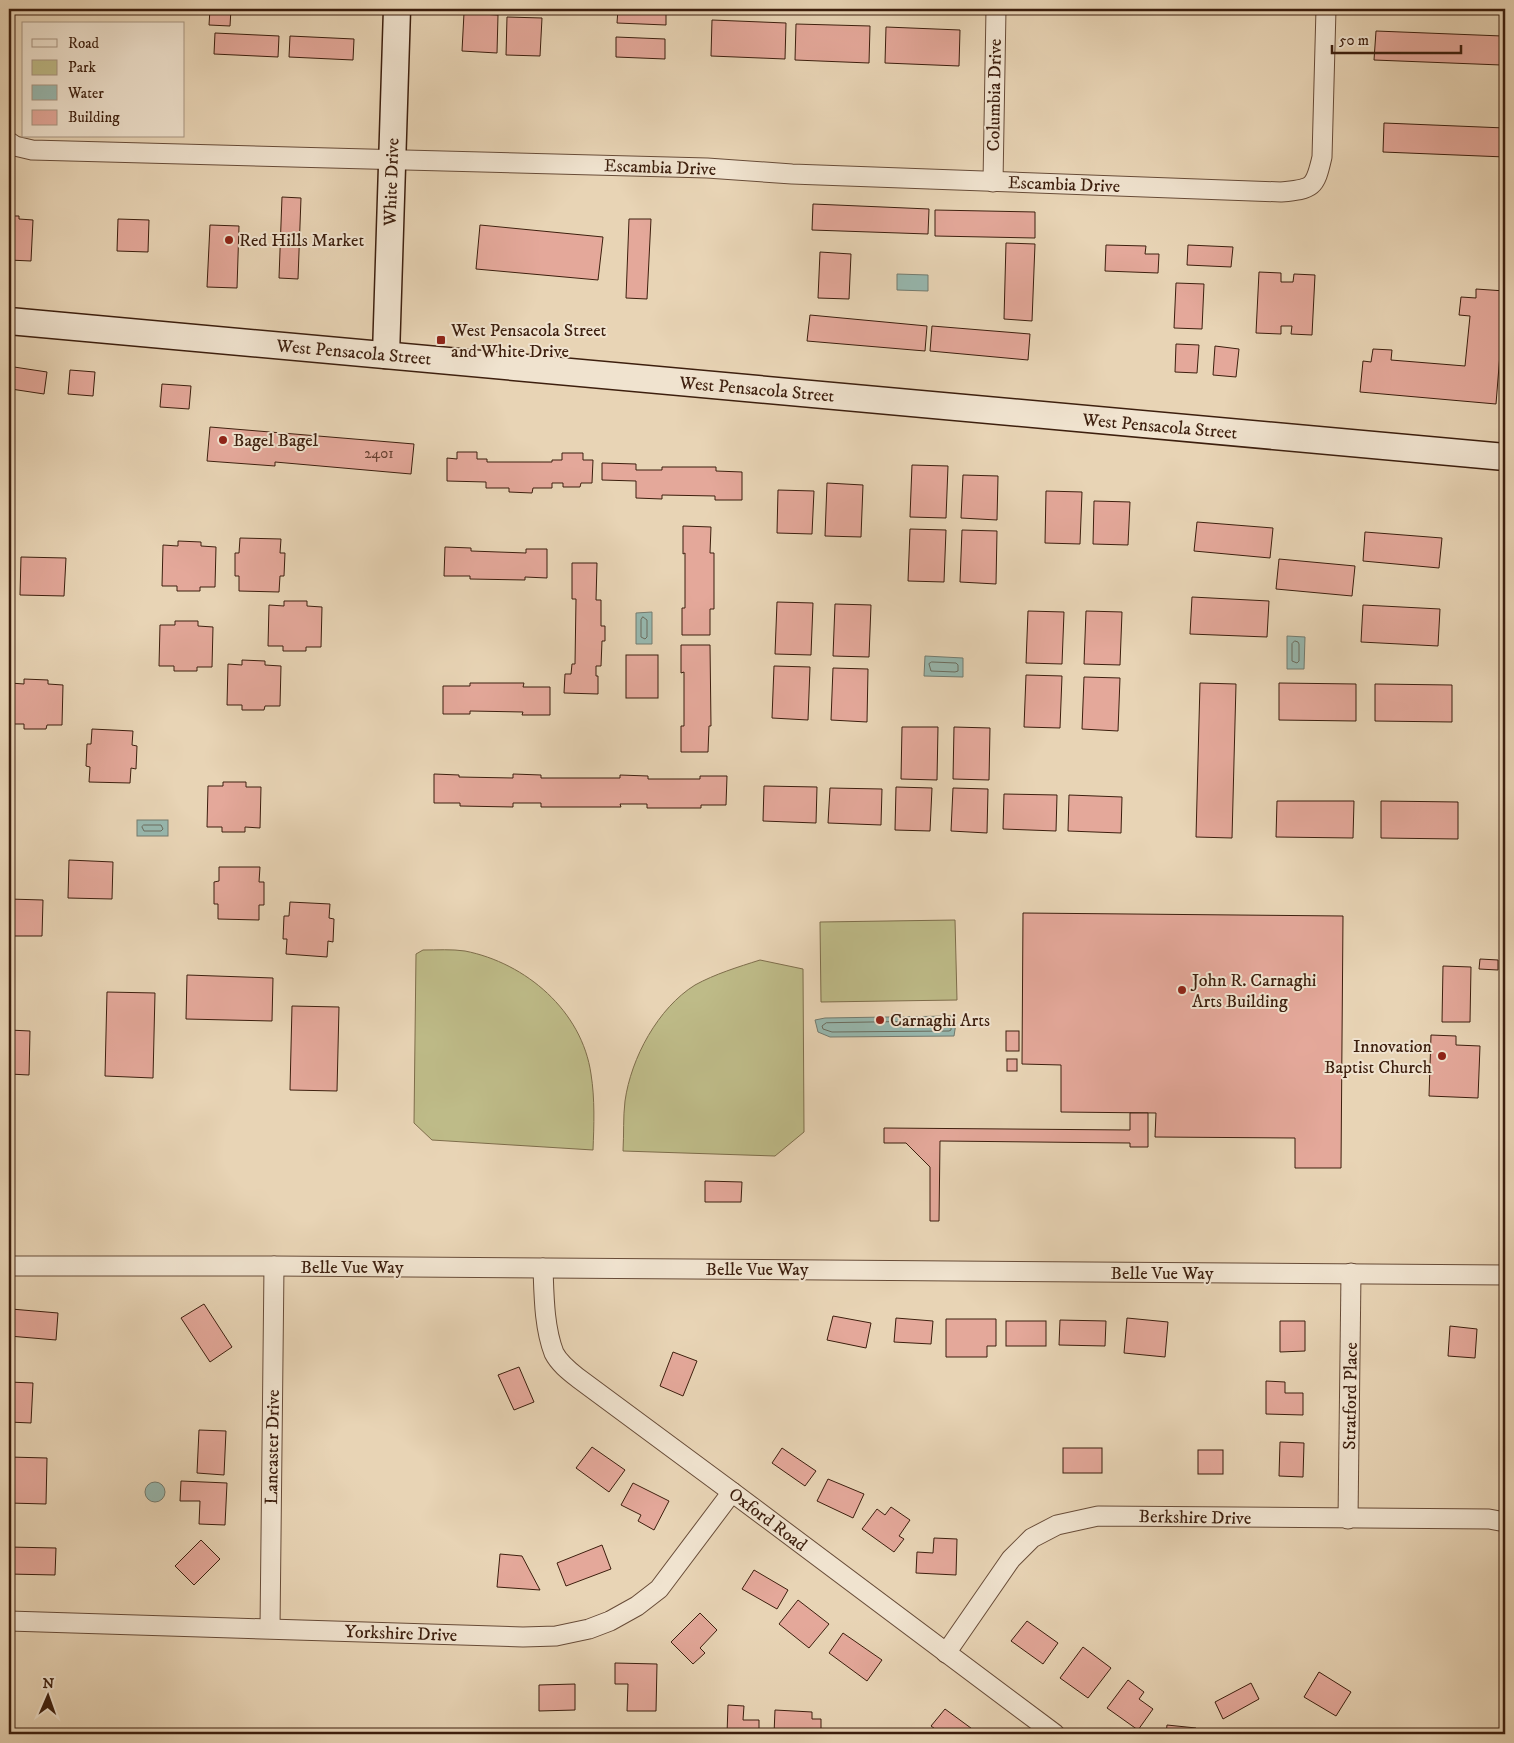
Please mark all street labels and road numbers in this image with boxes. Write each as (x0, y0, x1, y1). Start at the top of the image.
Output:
street label: Columbia Drive (983, 38, 1007, 152)
street label: White Drive (379, 138, 405, 227)
street label: Escambia Drive (603, 155, 716, 181)
street label: Escambia Drive (1007, 172, 1120, 198)
street label: West Pensacola Street (275, 335, 432, 371)
street label: West Pensacola Street (678, 372, 835, 408)
street label: West Pensacola Street (1081, 409, 1238, 445)
street label: Belle Vue Way (301, 1257, 404, 1279)
street label: Belle Vue Way (706, 1259, 809, 1281)
street label: Belle Vue Way (1111, 1263, 1214, 1285)
street label: Stratford Place (1339, 1342, 1363, 1450)
street label: Lancaster Drive (261, 1389, 285, 1505)
street label: Oxford Road (724, 1483, 811, 1556)
street label: Berkshire Drive (1139, 1506, 1251, 1530)
street label: Yorkshire Drive (344, 1621, 458, 1647)

